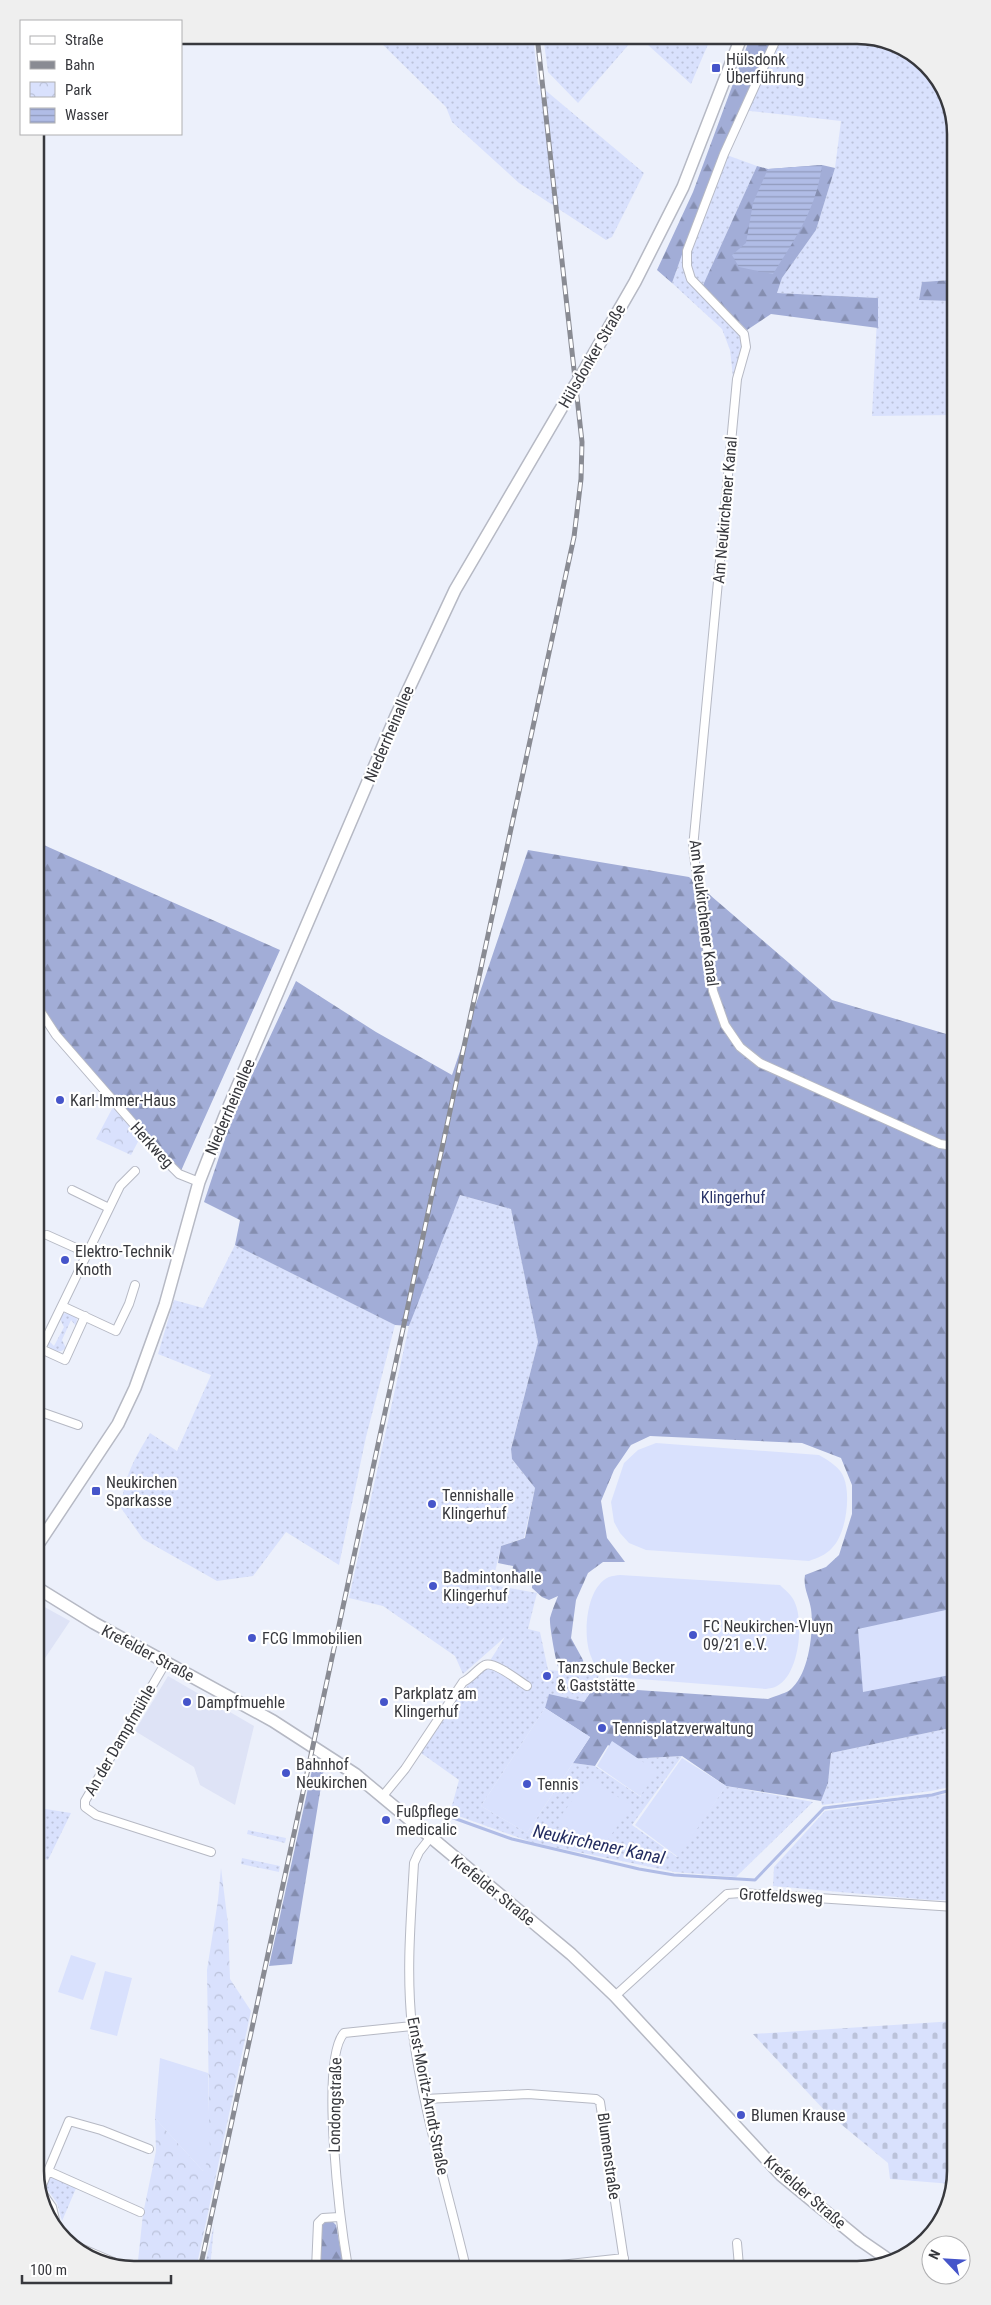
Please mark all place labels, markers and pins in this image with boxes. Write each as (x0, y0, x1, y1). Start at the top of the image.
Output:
place label: Hülsdonk Überführung (726, 50, 804, 87)
marker: Hülsdonk Überführung (710, 62, 722, 74)
place label: Karl-Immer-Haus (70, 1091, 176, 1110)
marker: Karl-Immer-Haus (54, 1094, 66, 1106)
place label: Elektro-Technik Knoth (75, 1242, 172, 1279)
marker: Elektro-Technik Knoth (59, 1254, 71, 1266)
place label: Neukirchen Sparkasse (106, 1473, 177, 1510)
marker: Neukirchen Sparkasse (90, 1485, 102, 1497)
place label: Tennishalle Klingerhuf (442, 1486, 514, 1523)
marker: Tennishalle Klingerhuf (426, 1498, 438, 1510)
place label: Badmintonhalle Klingerhuf (443, 1568, 541, 1605)
marker: Badmintonhalle Klingerhuf (427, 1580, 439, 1592)
place label: FC Neukirchen-Vluyn 09/21 e.V. (703, 1617, 833, 1654)
place label: FCG Immobilien (262, 1629, 362, 1648)
marker: FC Neukirchen-Vluyn 09/21 e.V. (687, 1629, 699, 1641)
marker: FCG Immobilien (246, 1632, 258, 1644)
place label: Tanzschule Becker & Gaststätte (557, 1658, 675, 1695)
marker: Tanzschule Becker & Gaststätte (541, 1670, 553, 1682)
place label: Parkplatz am Klingerhuf (394, 1684, 477, 1721)
place label: Dampfmuehle (197, 1693, 285, 1712)
marker: Dampfmuehle (181, 1696, 193, 1708)
marker: Parkplatz am Klingerhuf (378, 1696, 390, 1708)
place label: Tennisplatzverwaltung (612, 1719, 754, 1738)
marker: Tennisplatzverwaltung (596, 1722, 608, 1734)
place label: Bahnhof Neukirchen (296, 1755, 367, 1792)
marker: Bahnhof Neukirchen (280, 1767, 292, 1779)
place label: Tennis (537, 1775, 579, 1794)
marker: Tennis (521, 1778, 533, 1790)
place label: Fußpflege medicalic (396, 1802, 458, 1839)
marker: Fußpflege medicalic (380, 1814, 392, 1826)
place label: Blumen Krause (751, 2106, 846, 2125)
marker: Blumen Krause (735, 2109, 747, 2121)

